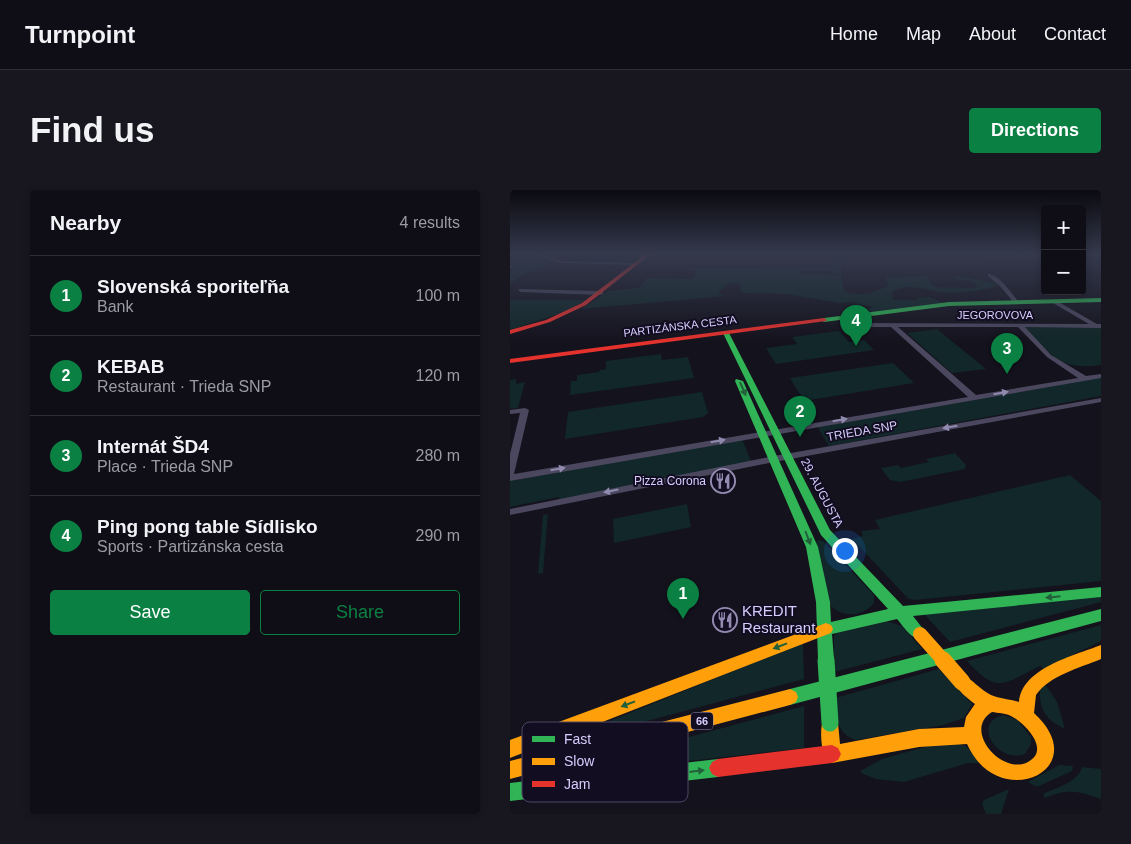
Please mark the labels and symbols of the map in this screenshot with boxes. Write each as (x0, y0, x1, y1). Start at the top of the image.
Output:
pin: 4 (840, 305, 872, 346)
street label: JEGOROVOVA (957, 309, 1034, 321)
street label: PARTIZÁNSKA CESTA (623, 313, 738, 339)
pin: 3 (991, 333, 1023, 374)
one-way arrow (739, 382, 747, 396)
one-way arrow (993, 389, 1009, 397)
pin: 2 (784, 396, 816, 437)
one-way arrow (833, 416, 849, 424)
street label: TRIEDA SNP (826, 418, 898, 444)
one-way arrow (941, 424, 957, 432)
one-way arrow (710, 437, 726, 445)
street label: 29. AUGUSTA (798, 456, 846, 530)
one-way arrow (550, 465, 566, 473)
restaurant icon: Pizza Corona (710, 468, 736, 494)
place label: Pizza Corona (634, 474, 706, 488)
one-way arrow (603, 488, 619, 496)
one-way arrow (804, 531, 812, 546)
your location (832, 538, 858, 564)
pin: 1 (667, 578, 699, 619)
one-way arrow (1044, 593, 1060, 601)
place label: KREDIT Restaurant (742, 602, 816, 636)
restaurant icon: KREDIT Restaurant (712, 607, 738, 633)
one-way arrow (772, 642, 787, 650)
one-way arrow (620, 700, 635, 708)
road number: 66 (691, 712, 713, 730)
legend (522, 722, 688, 802)
text: Fast (564, 731, 591, 747)
text: Slow (564, 753, 595, 769)
one-way arrow (690, 767, 706, 775)
text: Jam (564, 776, 590, 792)

